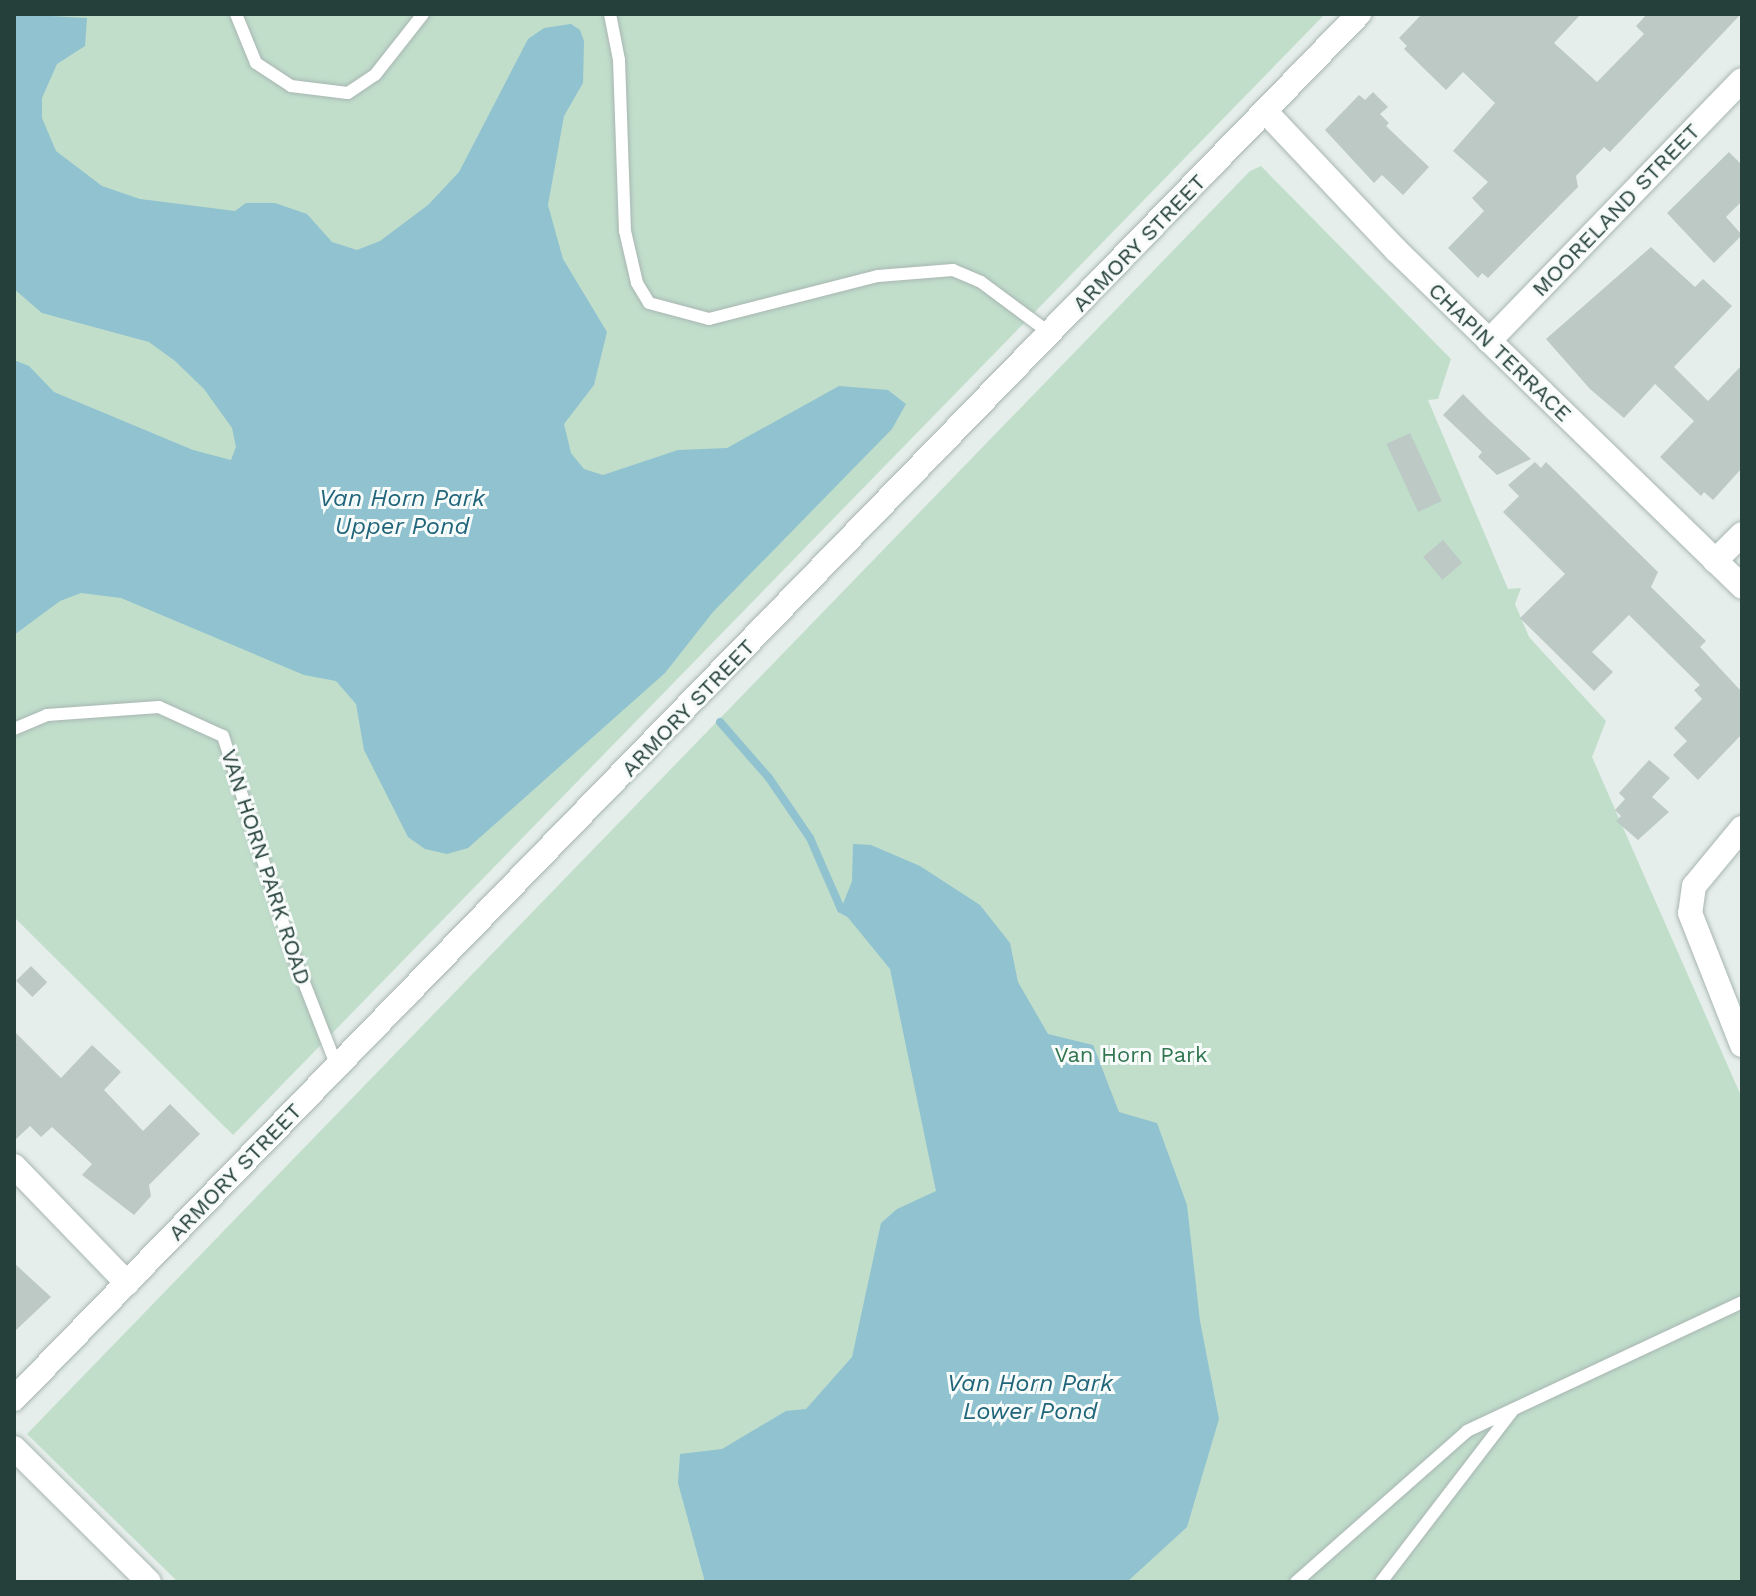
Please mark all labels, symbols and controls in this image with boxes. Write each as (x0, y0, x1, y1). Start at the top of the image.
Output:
street label: MOORELAND STREET (1527, 118, 1705, 302)
street label: ARMORY STREET (1067, 169, 1211, 317)
street label: CHAPIN TERRACE (1423, 277, 1577, 427)
water label: Van Horn Park Upper Pond (319, 485, 485, 541)
street label: ARMORY STREET (616, 634, 760, 782)
street label: VAN HORN PARK ROAD (215, 746, 317, 988)
park label: Van Horn Park (1054, 1042, 1208, 1068)
street label: ARMORY STREET (163, 1098, 307, 1246)
water label: Van Horn Park Lower Pond (947, 1370, 1113, 1426)

